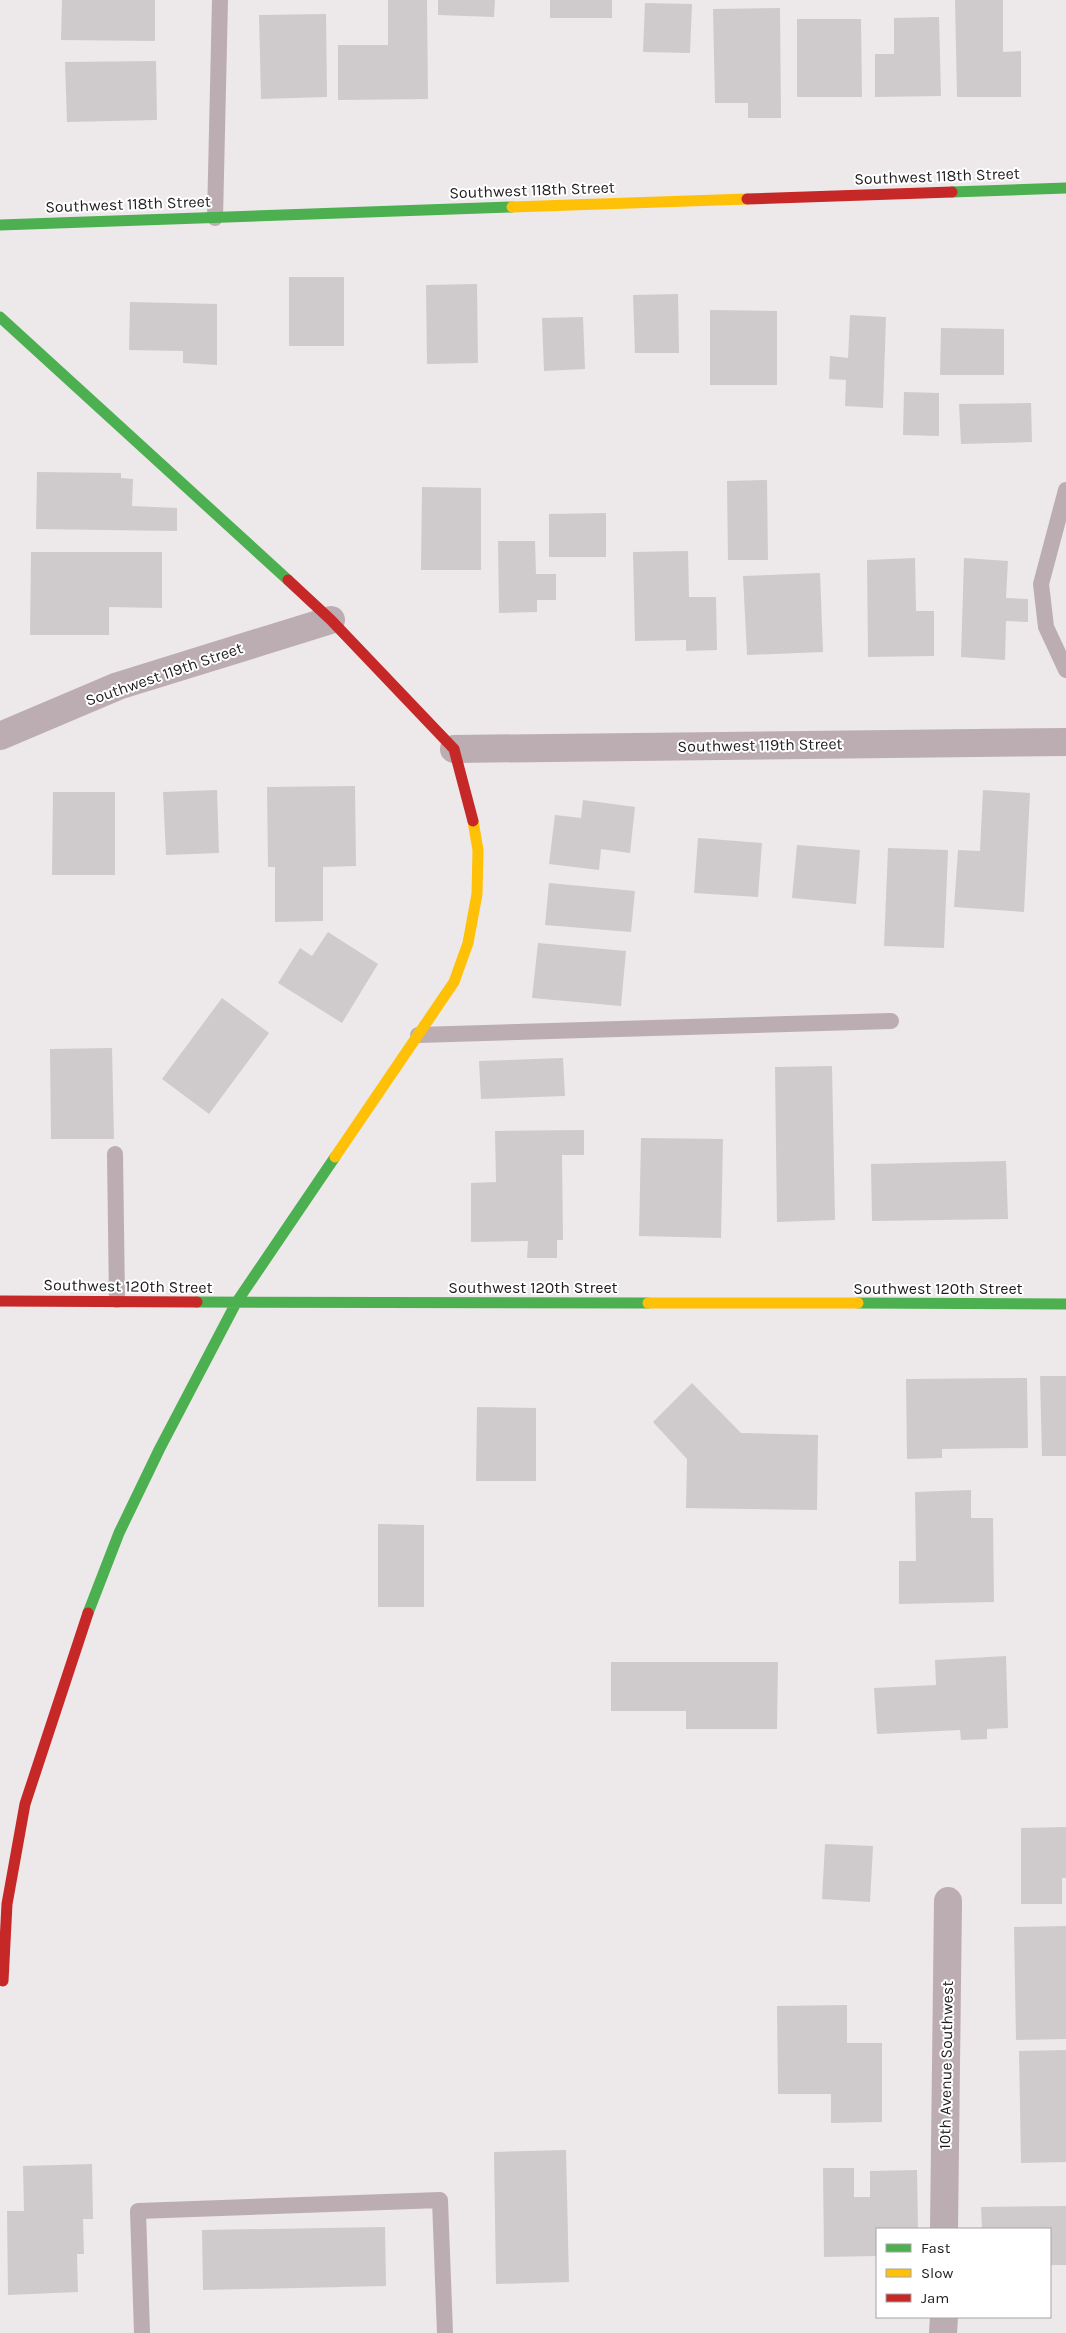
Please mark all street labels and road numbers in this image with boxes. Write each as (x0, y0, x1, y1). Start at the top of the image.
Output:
street label: Southwest 118th Street (854, 164, 1020, 188)
street label: Southwest 118th Street (449, 178, 615, 202)
street label: Southwest 118th Street (45, 192, 211, 216)
street label: Southwest 119th Street (83, 638, 245, 710)
street label: Southwest 119th Street (677, 734, 843, 756)
street label: Southwest 120th Street (43, 1275, 213, 1297)
street label: Southwest 120th Street (448, 1278, 618, 1297)
street label: Southwest 120th Street (853, 1279, 1023, 1298)
street label: 10th Avenue Southwest (935, 1980, 957, 2150)

